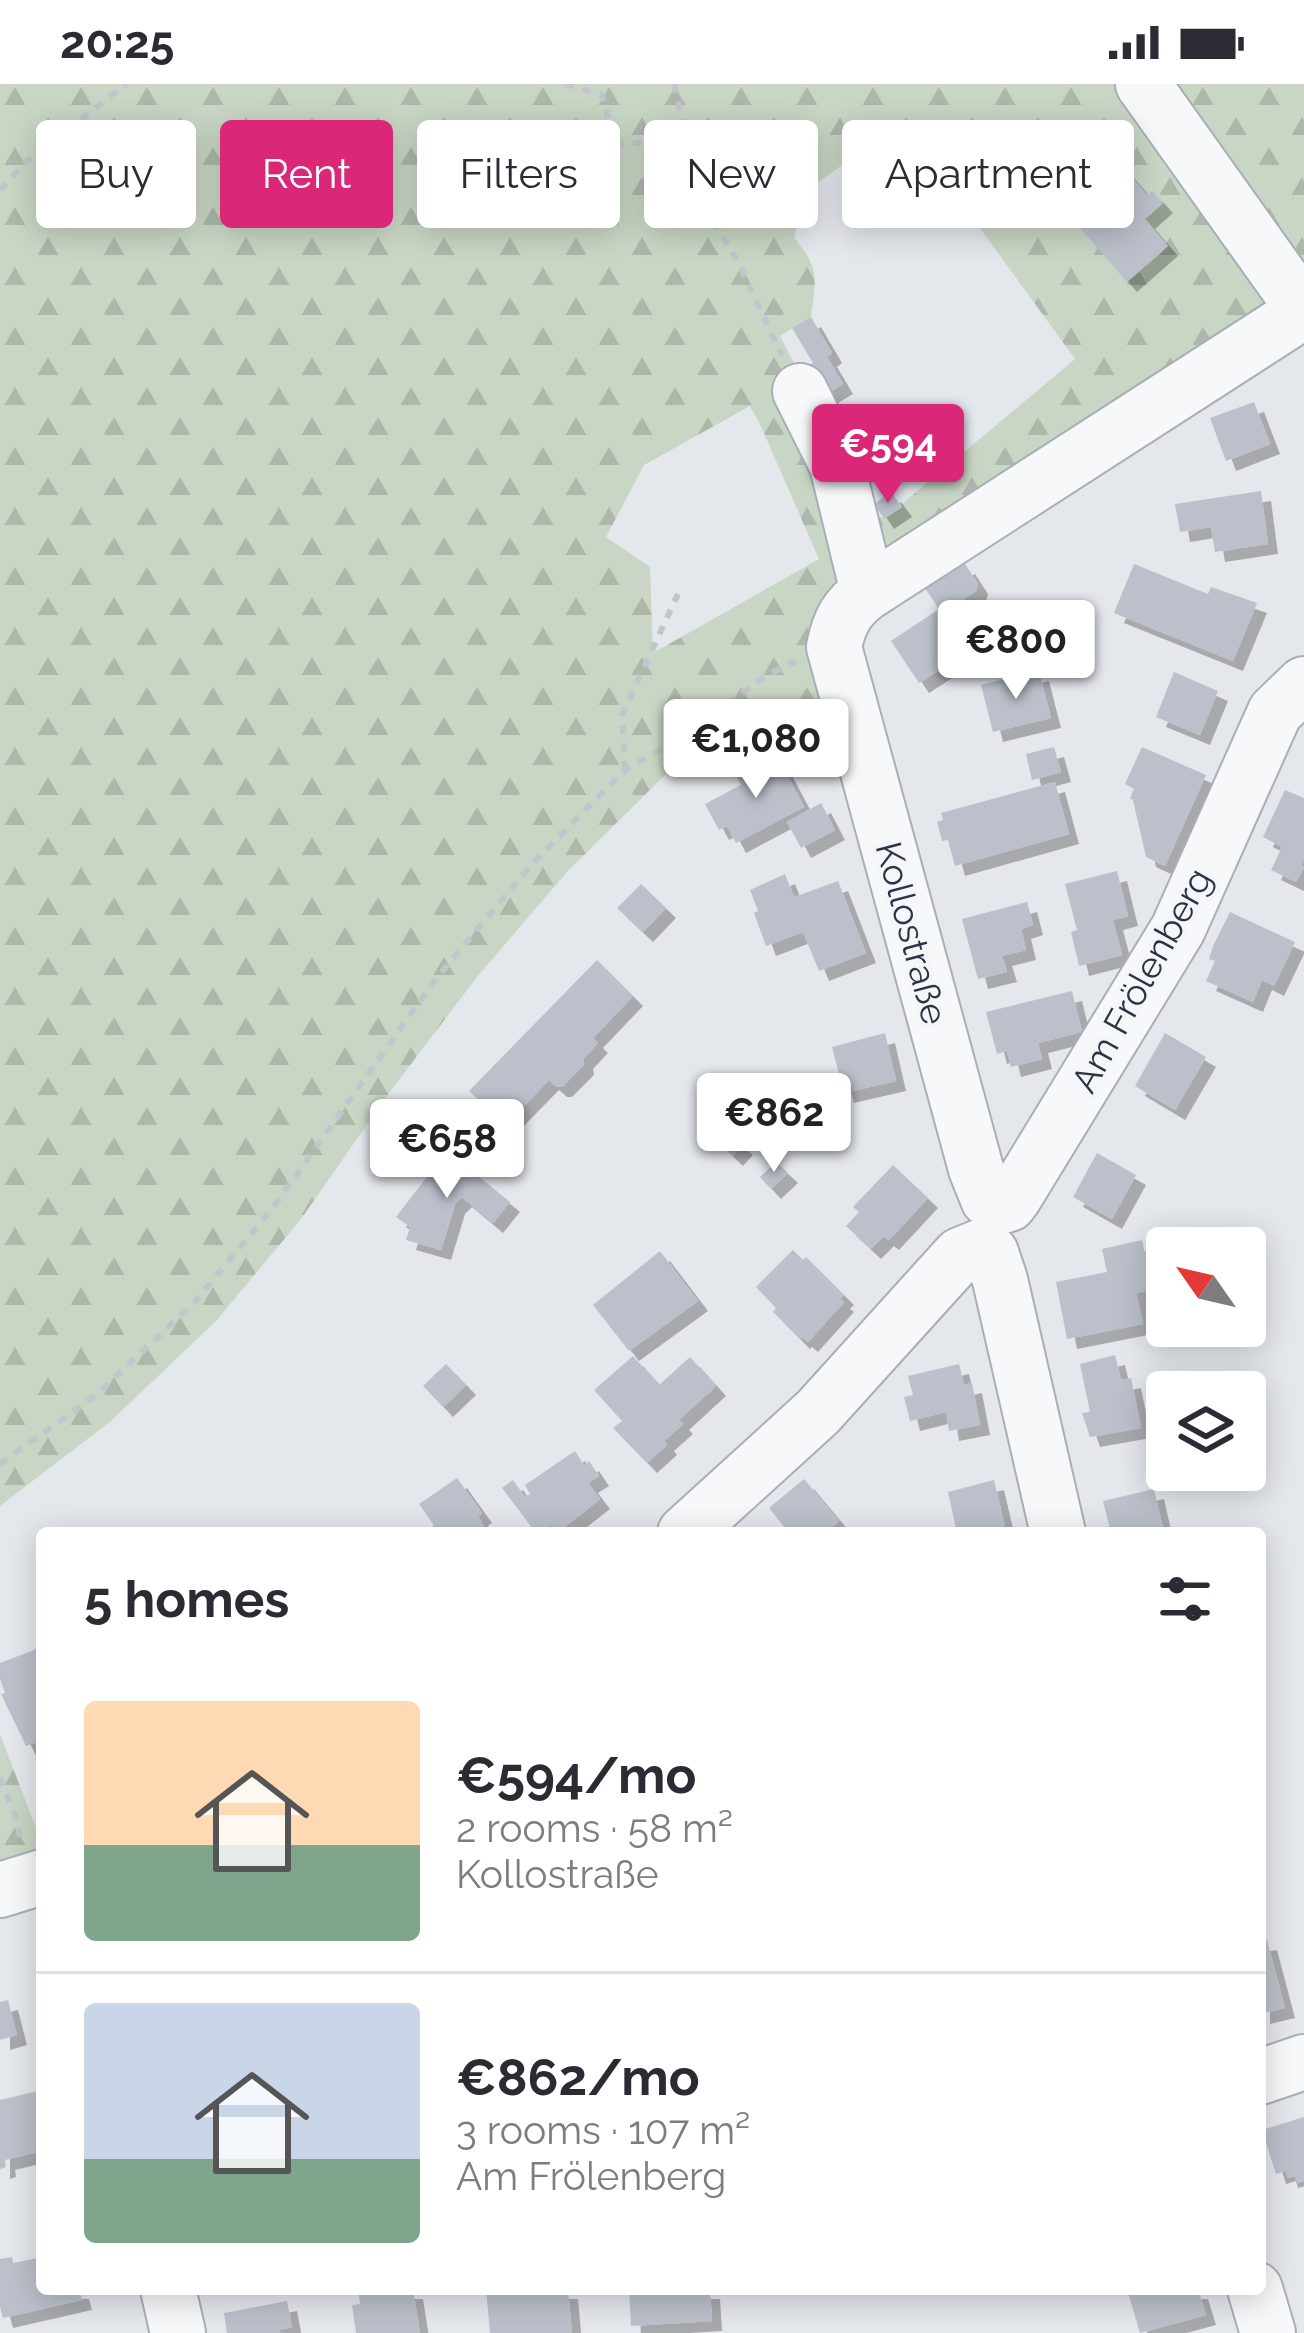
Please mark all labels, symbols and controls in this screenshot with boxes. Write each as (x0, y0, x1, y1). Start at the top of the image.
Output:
text: 20:25 (60, 16, 174, 69)
chip: Buy (36, 120, 196, 228)
chip: Rent (220, 120, 393, 228)
chip: Filters (417, 120, 620, 228)
chip: New (644, 120, 818, 228)
chip: Apartment (842, 120, 1134, 228)
pin: €594 (817, 404, 959, 506)
text: €594 (839, 420, 937, 466)
pin: €800 (945, 600, 1087, 702)
text: €800 (965, 616, 1067, 662)
pin: €1,080 (658, 699, 854, 801)
text: €1,080 (691, 715, 821, 761)
street label: Kollostraße (868, 837, 956, 1029)
street label: Am Frölenberg (1062, 861, 1220, 1099)
pin: €862 (703, 1073, 845, 1175)
text: €862 (724, 1089, 824, 1135)
pin: €658 (376, 1099, 518, 1201)
text: €658 (397, 1115, 497, 1161)
north arrow (1146, 1227, 1266, 1347)
map controls (1146, 1227, 1266, 1491)
button: layers (1146, 1371, 1266, 1491)
icon: filters (1152, 1566, 1218, 1632)
text: 5 homes (84, 1569, 289, 1629)
text: €594/mo (456, 1745, 696, 1805)
icon: home (180, 1749, 324, 1893)
text: 2 rooms · 58 m² (456, 1805, 733, 1851)
text: Kollostraße (456, 1851, 659, 1897)
text: €862/mo (456, 2047, 700, 2107)
icon: home (180, 2051, 324, 2195)
text: 3 rooms · 107 m² (456, 2107, 750, 2153)
text: Am Frölenberg (456, 2153, 726, 2199)

